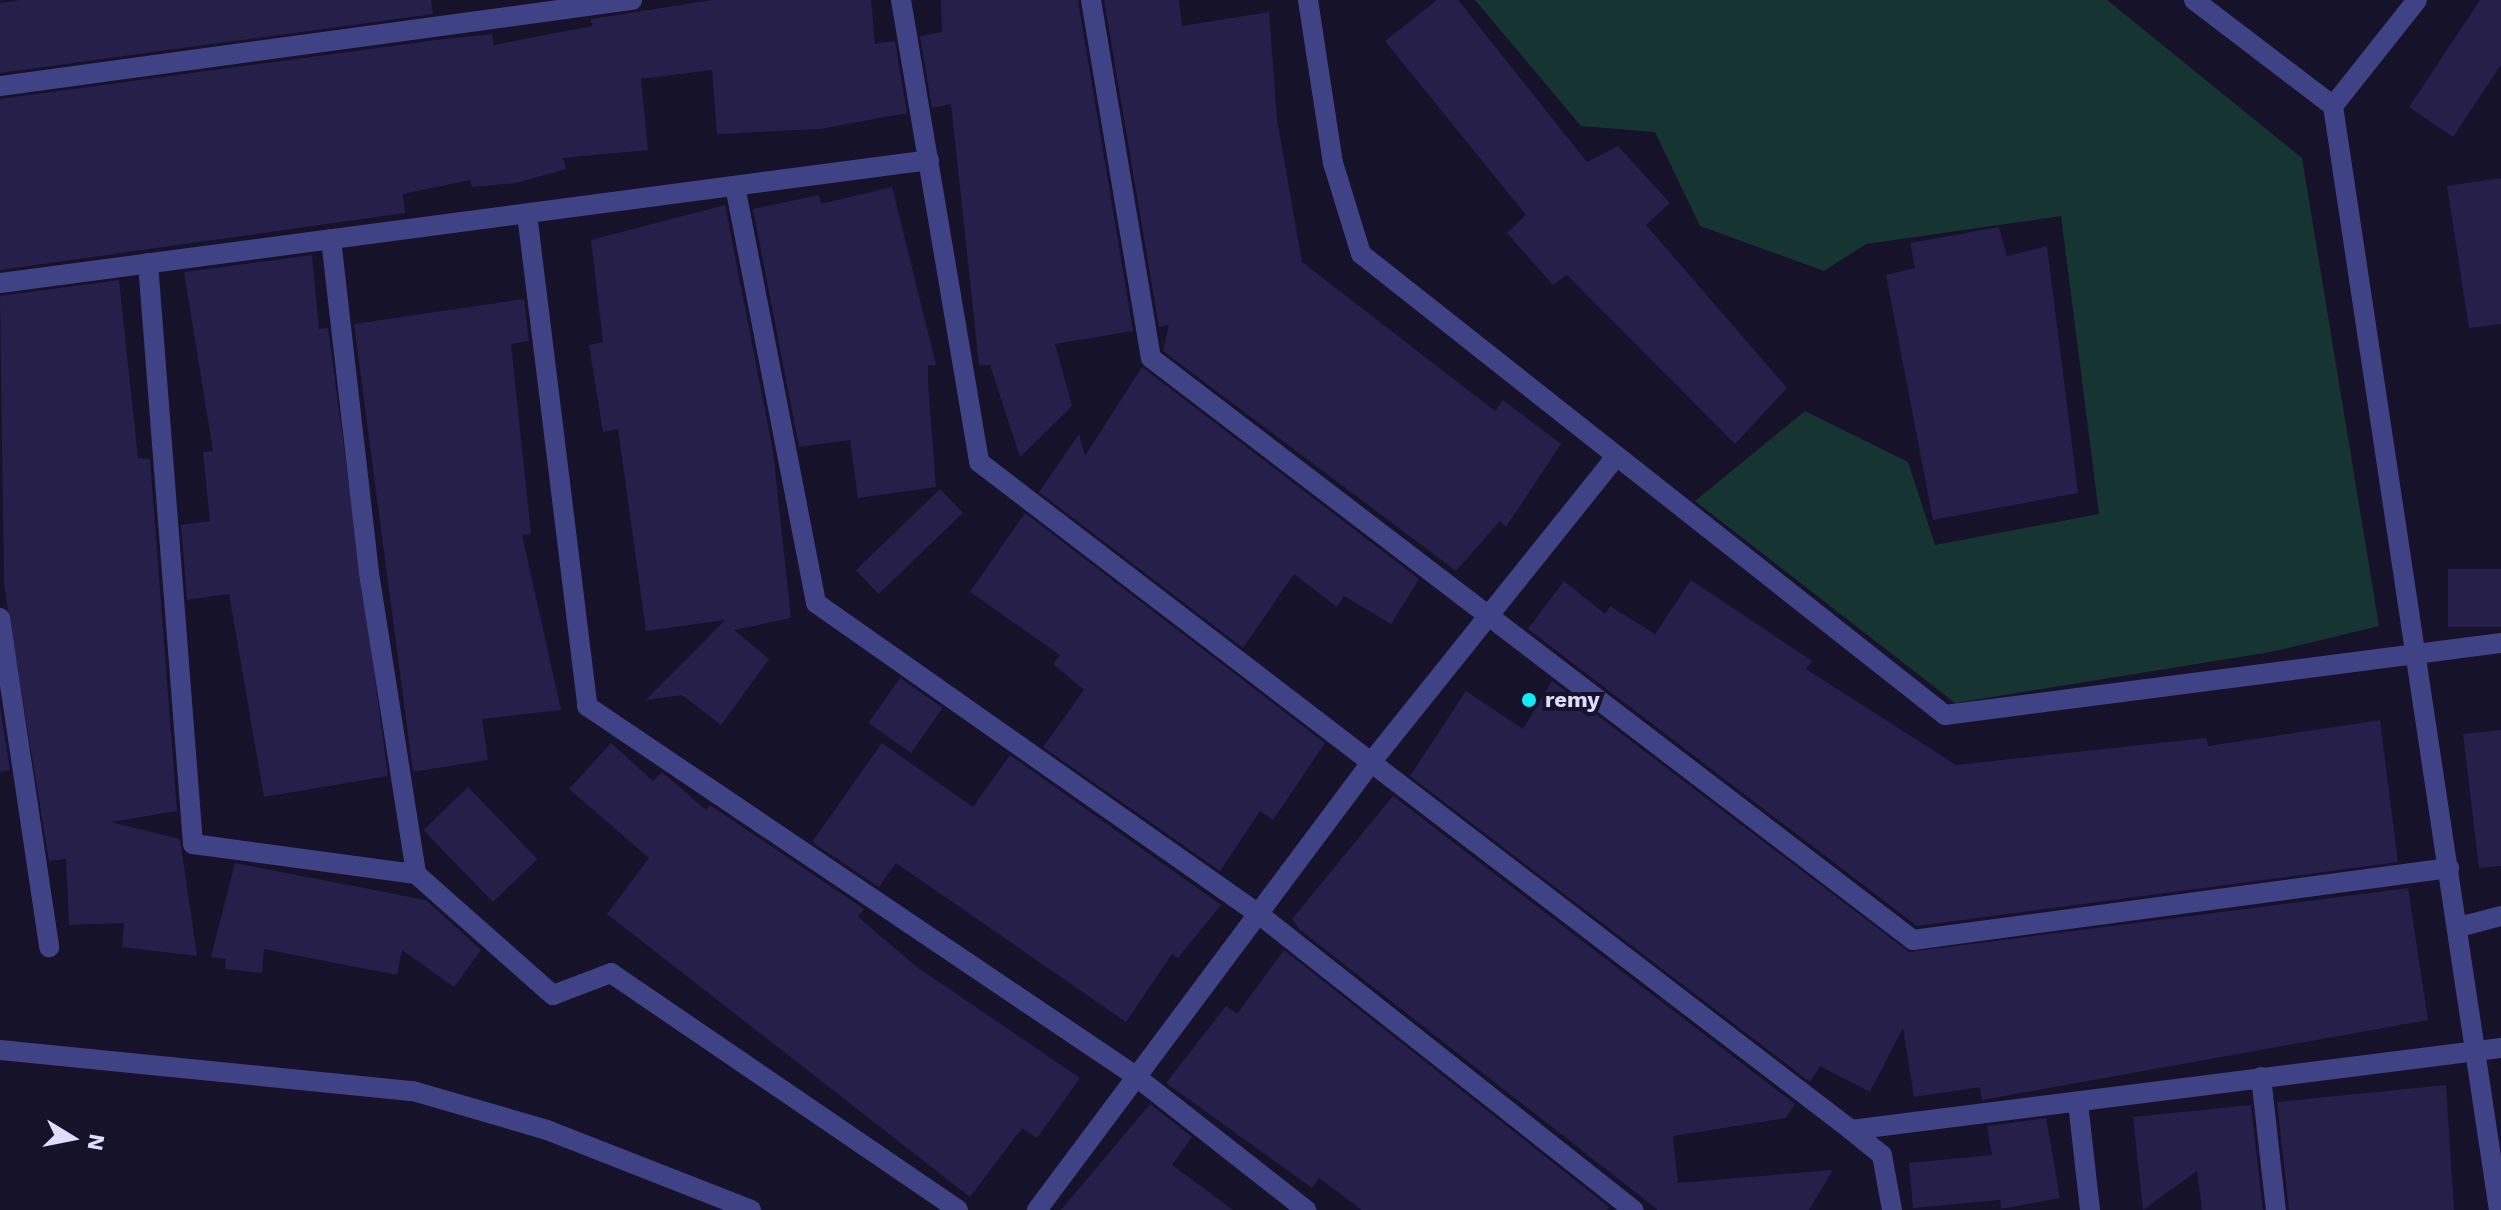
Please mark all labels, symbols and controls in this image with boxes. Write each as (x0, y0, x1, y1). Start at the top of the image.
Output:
place label: remy (1545, 687, 1600, 713)
marker: remy (1520, 691, 1538, 709)
north arrow (32, 1098, 112, 1178)
text: N (82, 1132, 110, 1152)

